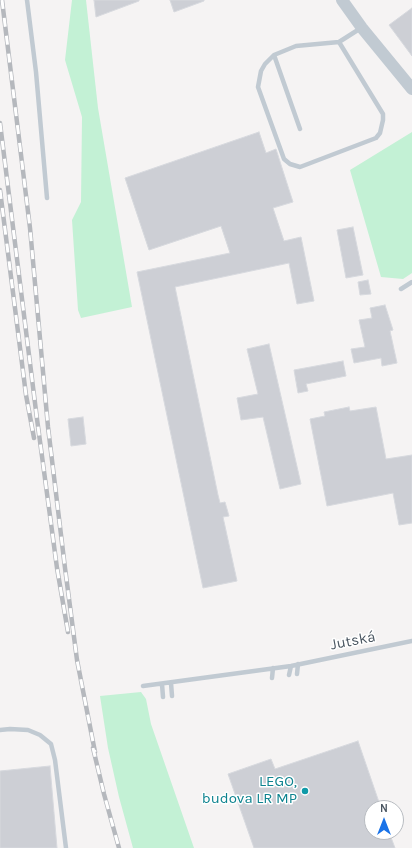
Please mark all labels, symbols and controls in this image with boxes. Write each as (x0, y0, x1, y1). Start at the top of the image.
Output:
street label: Jutská (329, 628, 377, 654)
place label: LEGO, budova LR MP (202, 773, 297, 808)
marker: LEGO, budova LR MP (300, 786, 310, 796)
north arrow (364, 800, 404, 840)
text: N (380, 802, 388, 815)

